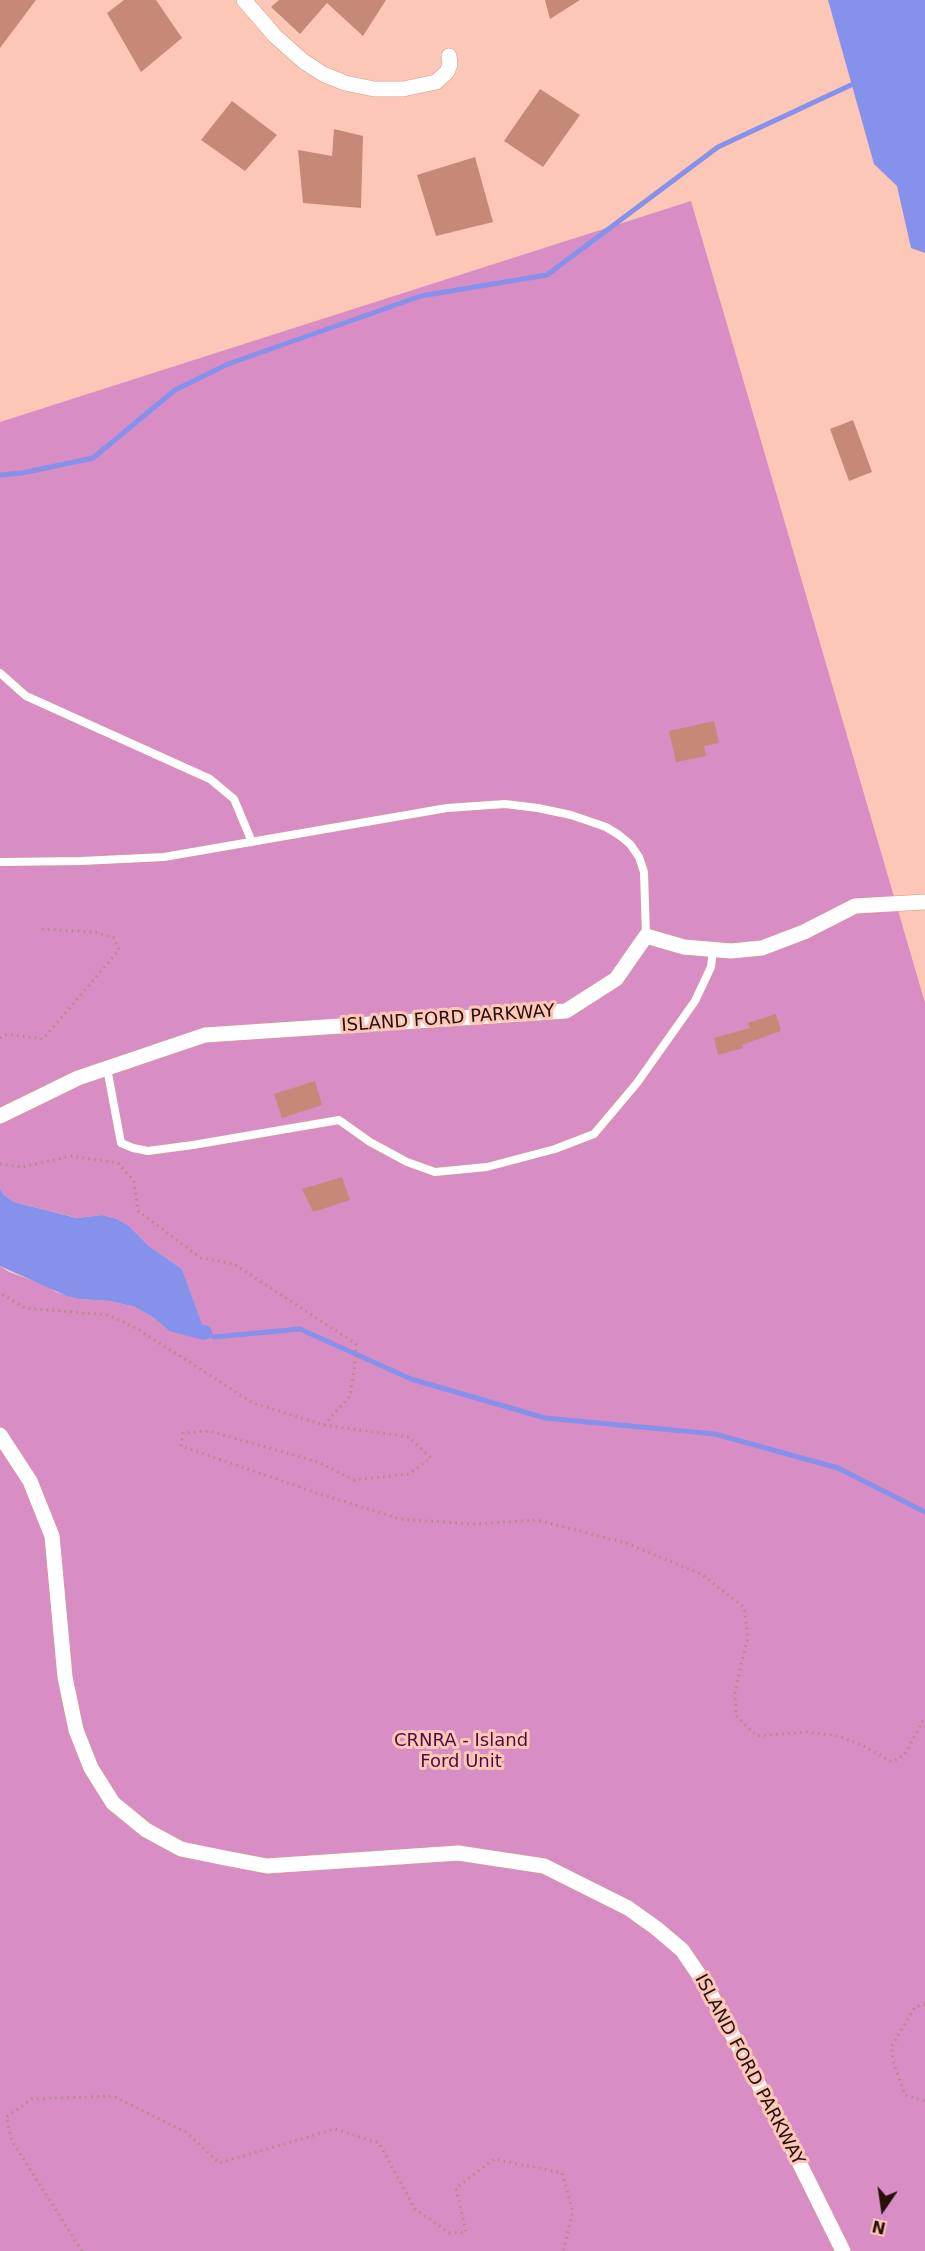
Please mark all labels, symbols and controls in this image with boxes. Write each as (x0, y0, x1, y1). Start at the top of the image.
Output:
street label: ISLAND FORD PARKWAY (341, 1001, 555, 1037)
park label: CRNRA - Island Ford Unit (394, 1730, 528, 1772)
street label: ISLAND FORD PARKWAY (689, 1971, 809, 2169)
north arrow (853, 2179, 913, 2239)
text: N (870, 2216, 888, 2238)

